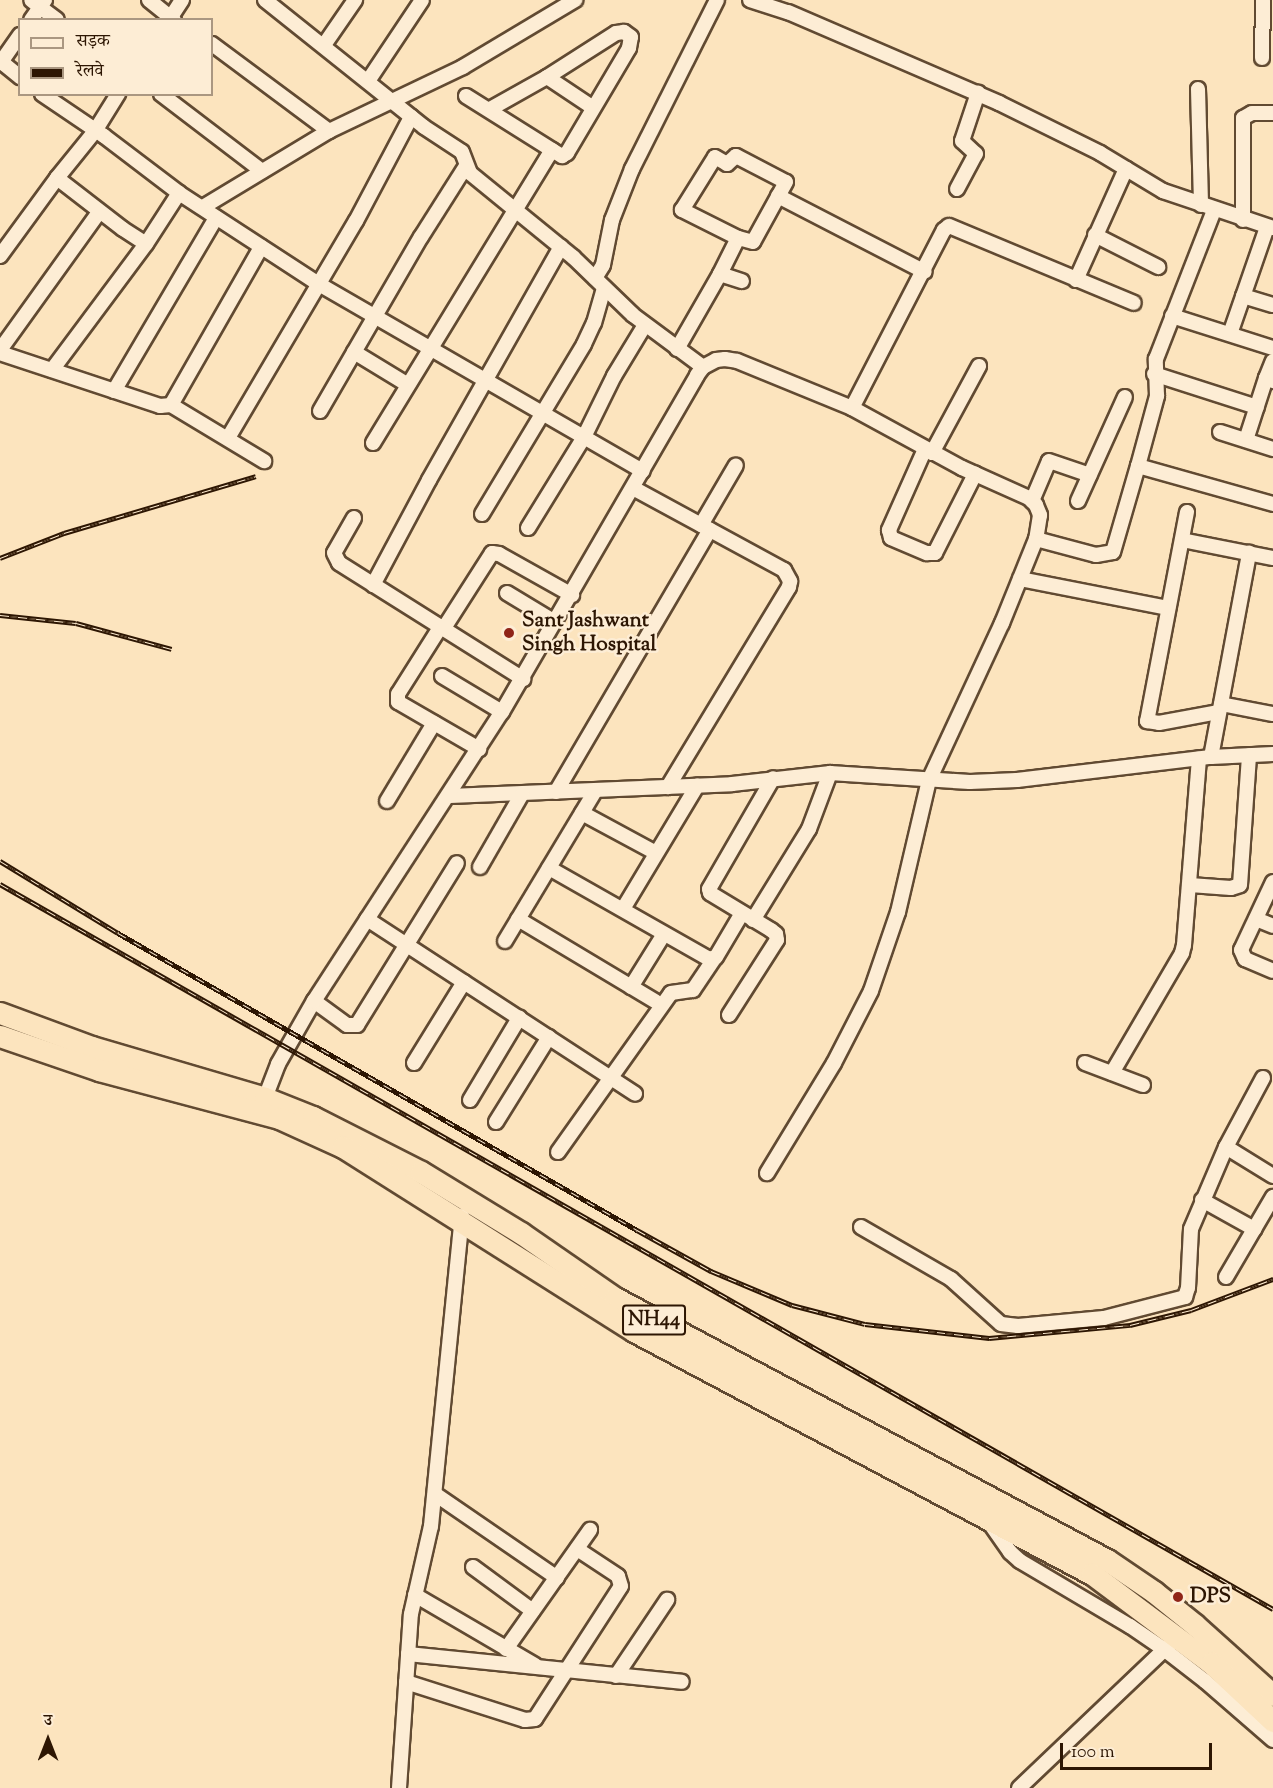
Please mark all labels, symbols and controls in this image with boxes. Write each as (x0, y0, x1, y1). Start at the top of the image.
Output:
legend (18, 18, 213, 96)
text: सड़क (76, 29, 110, 55)
text: रेलवे (76, 59, 104, 85)
place label: Sant Jashwant Singh Hospital (522, 608, 656, 658)
marker: Sant Jashwant Singh Hospital (500, 624, 518, 642)
road number: NH44 (621, 1303, 687, 1337)
place label: DPS (1190, 1584, 1231, 1610)
marker: DPS (1171, 1590, 1185, 1604)
north arrow (18, 1710, 78, 1770)
text: उ (44, 1710, 52, 1733)
scale bar (1063, 1731, 1214, 1769)
text: 100 m (1071, 1740, 1115, 1766)

